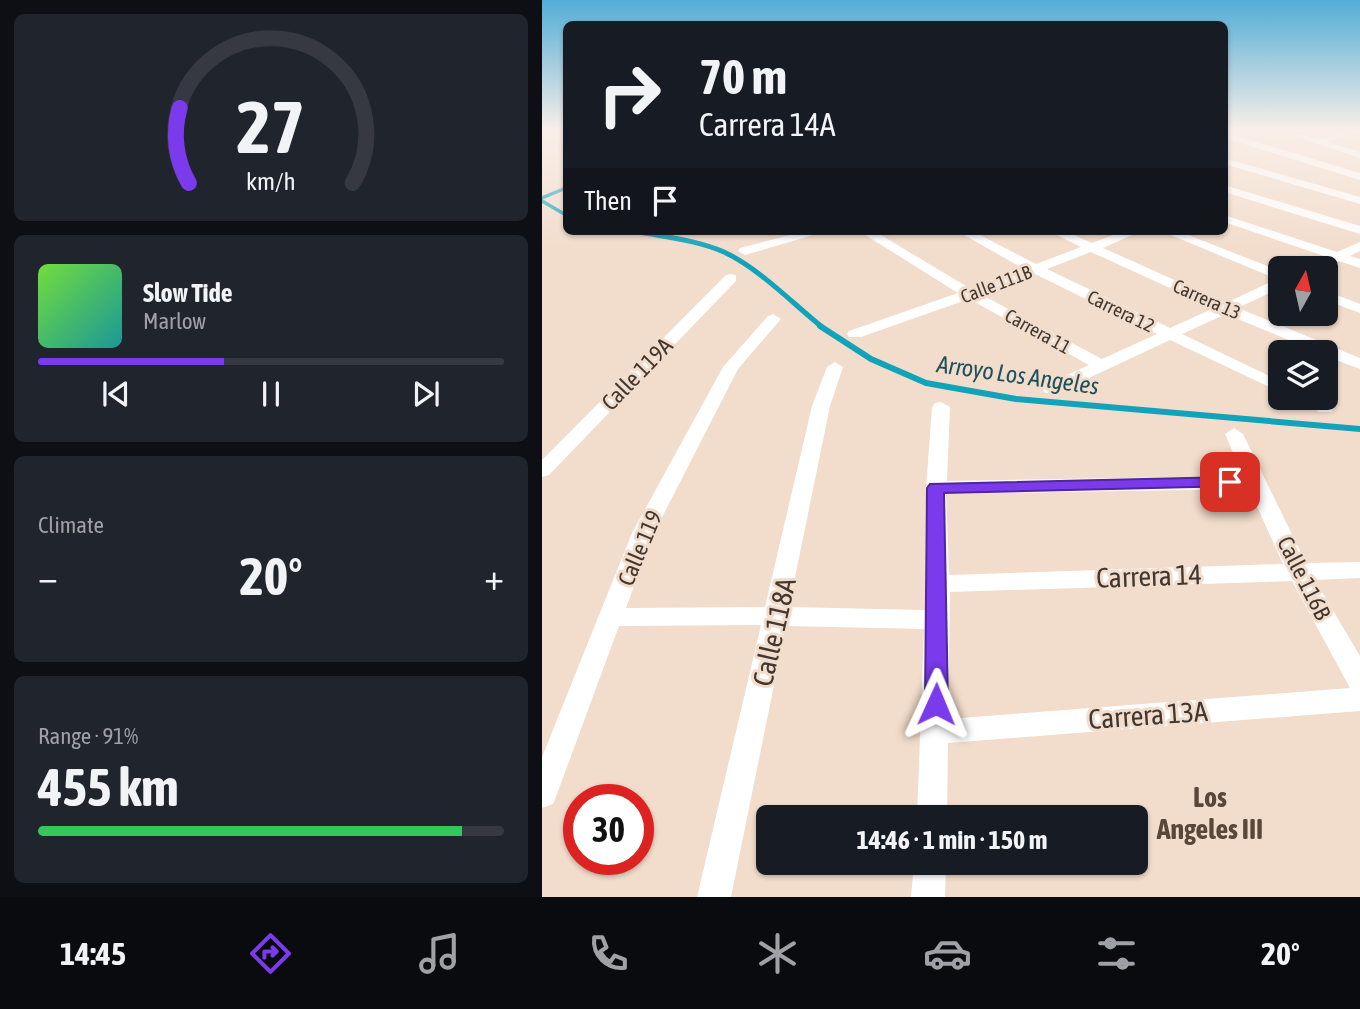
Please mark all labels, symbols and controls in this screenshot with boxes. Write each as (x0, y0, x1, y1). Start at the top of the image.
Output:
text: 70 m (699, 48, 787, 104)
icon: right (584, 49, 675, 140)
text: 27 (237, 86, 305, 169)
text: Carrera 14A (699, 106, 836, 143)
text: km/h (246, 167, 296, 195)
icon: arrive (646, 182, 684, 220)
text: Then (584, 186, 632, 216)
north arrow (1268, 256, 1338, 326)
map controls (1268, 256, 1338, 410)
street label: Calle 111B (957, 260, 1035, 308)
street label: Carrera 13 (1170, 274, 1244, 324)
text: Slow Tide (143, 278, 233, 308)
street label: Carrera 12 (1084, 285, 1158, 337)
street label: Carrera 11 (1001, 304, 1075, 358)
text: Marlow (143, 308, 206, 334)
street label: Calle 119A (596, 332, 678, 416)
button: layers (1268, 340, 1338, 410)
water label: Arroyo Los Angeles (934, 350, 1101, 400)
icon: previous (97, 375, 135, 413)
icon: pause (252, 375, 290, 413)
icon: next (407, 375, 445, 413)
pin (1200, 452, 1260, 512)
icon: arrive (1211, 463, 1249, 501)
street label: Calle 119 (613, 507, 667, 589)
text: Climate (38, 512, 104, 538)
street label: Calle 116B (1272, 532, 1336, 624)
text: 20° (239, 546, 303, 606)
text: − (38, 555, 58, 598)
text: + (484, 555, 504, 598)
street label: Carrera 14 (1096, 558, 1202, 594)
street label: Calle 118A (746, 575, 802, 689)
position arrow (899, 667, 973, 741)
street label: Carrera 13A (1087, 695, 1209, 735)
text: Range · 91% (38, 723, 138, 749)
text: 455 km (38, 757, 179, 817)
district label: Los Angeles III (1156, 781, 1263, 845)
speed limit sign: 30 (563, 784, 654, 875)
text: 14:46 · 1 min · 150 m (857, 825, 1047, 855)
icon: directions (246, 929, 295, 978)
icon: music (415, 929, 464, 978)
icon: phone (584, 929, 633, 978)
icon: climate (753, 929, 802, 978)
icon: car (923, 929, 972, 978)
icon: filters (1092, 929, 1141, 978)
text: 14:45 (60, 935, 126, 972)
text: 20° (1261, 935, 1300, 972)

